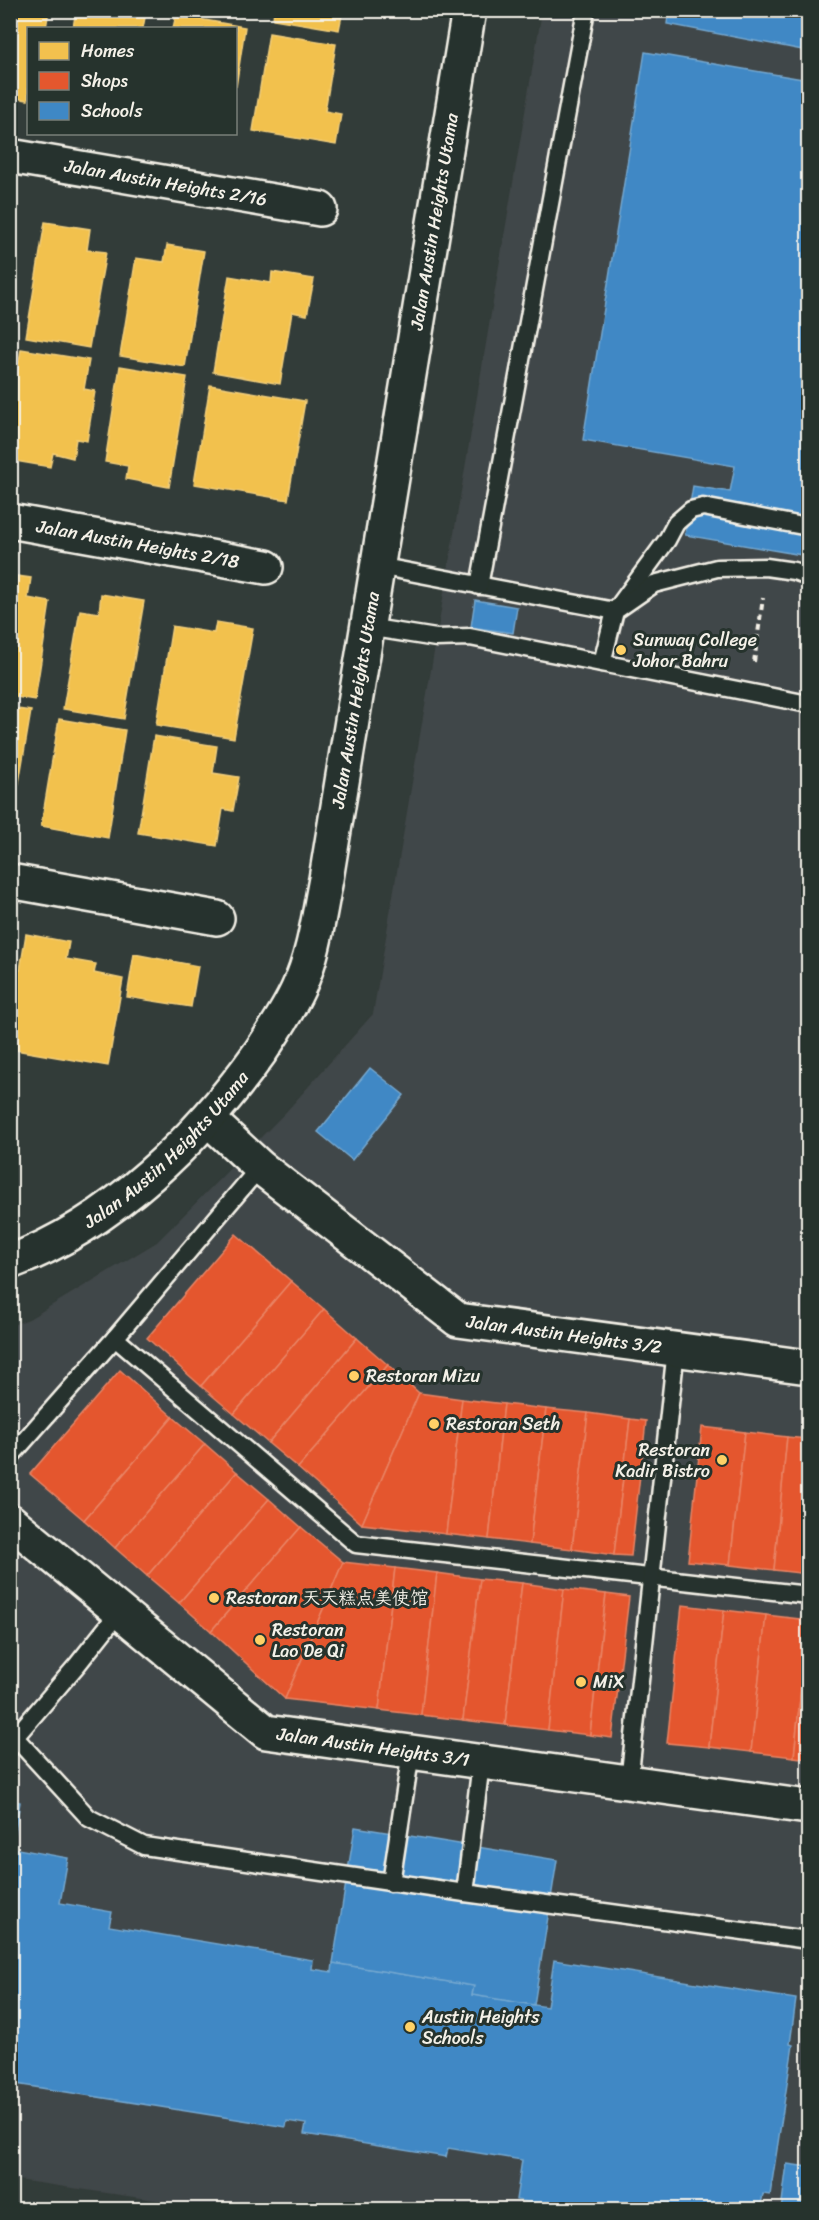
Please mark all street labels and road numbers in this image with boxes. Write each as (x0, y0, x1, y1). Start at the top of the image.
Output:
street label: Jalan Austin Heights Utama (400, 110, 468, 333)
street label: Jalan Austin Heights 2/16 (61, 149, 269, 216)
street label: Jalan Austin Heights 2/18 (33, 510, 242, 578)
street label: Jalan Austin Heights Utama (322, 588, 389, 812)
street label: Jalan Austin Heights Utama (76, 1063, 258, 1238)
street label: Jalan Austin Heights 3/2 (463, 1305, 664, 1363)
street label: Jalan Austin Heights 3/1 (274, 1718, 472, 1776)

